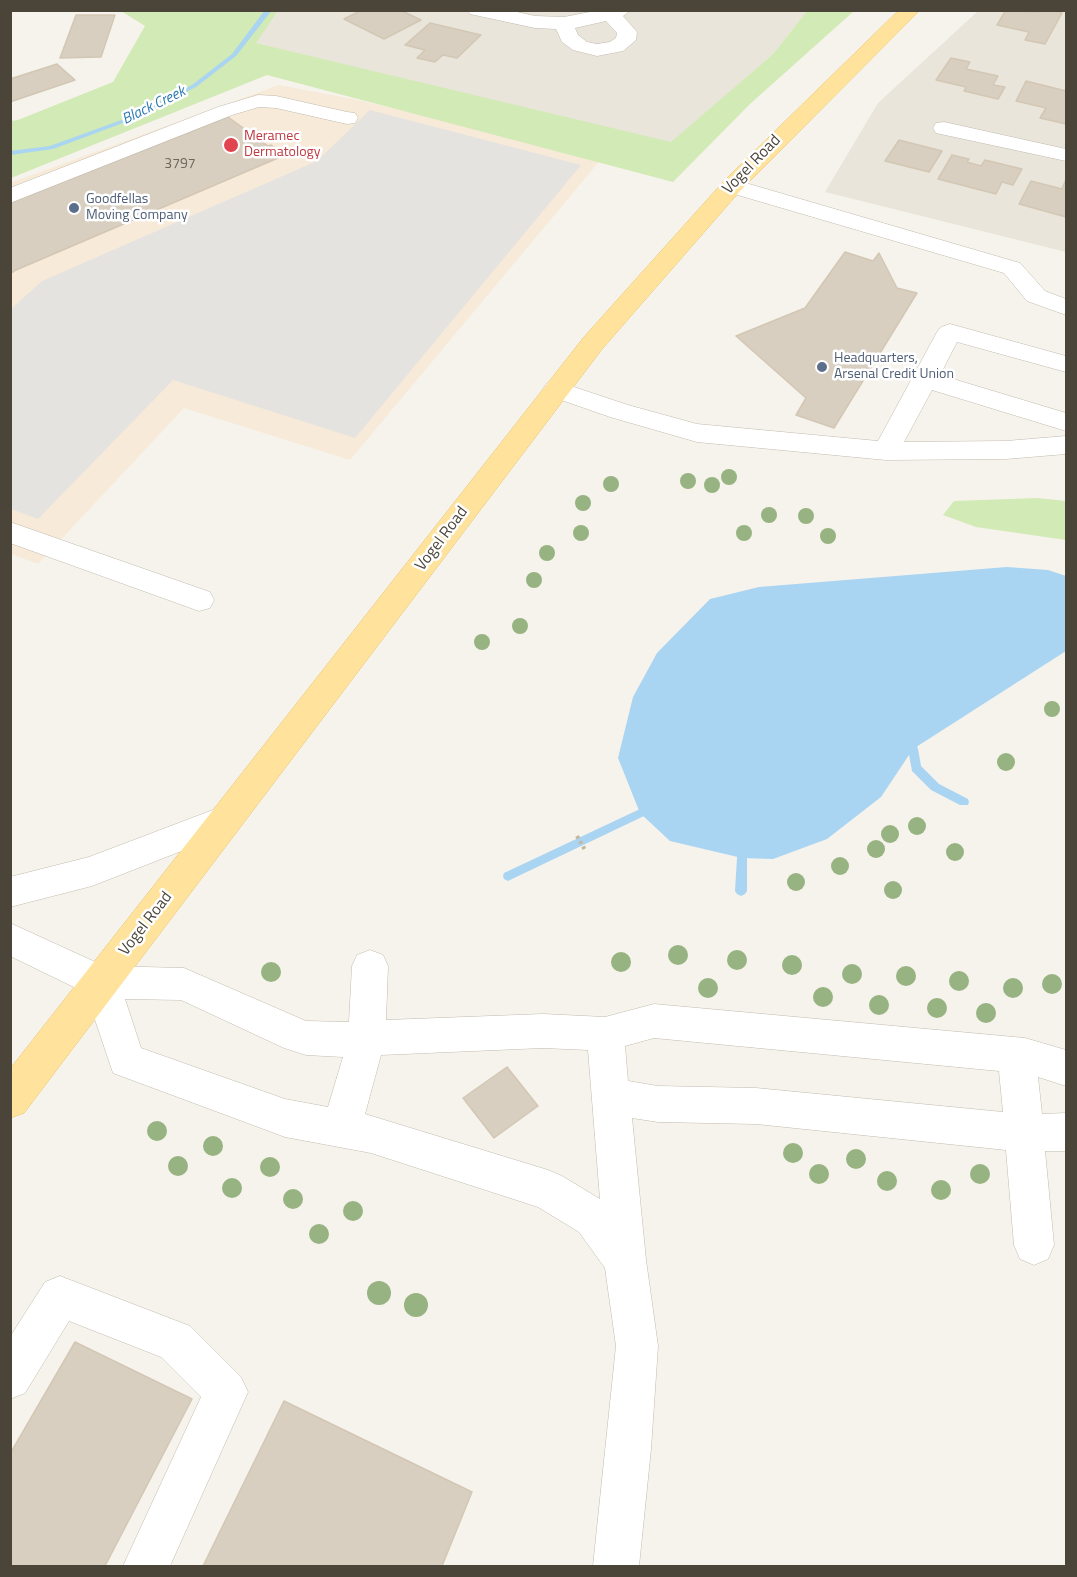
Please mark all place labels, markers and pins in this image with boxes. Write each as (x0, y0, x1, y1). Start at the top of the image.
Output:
place label: Meramec Dermatology (244, 129, 321, 162)
marker: Meramec Dermatology (222, 136, 240, 154)
place label: Goodfellas Moving Company (86, 192, 188, 225)
marker: Goodfellas Moving Company (67, 201, 81, 215)
place label: Headquarters, Arsenal Credit Union (834, 351, 954, 384)
marker: Headquarters, Arsenal Credit Union (815, 360, 829, 374)

